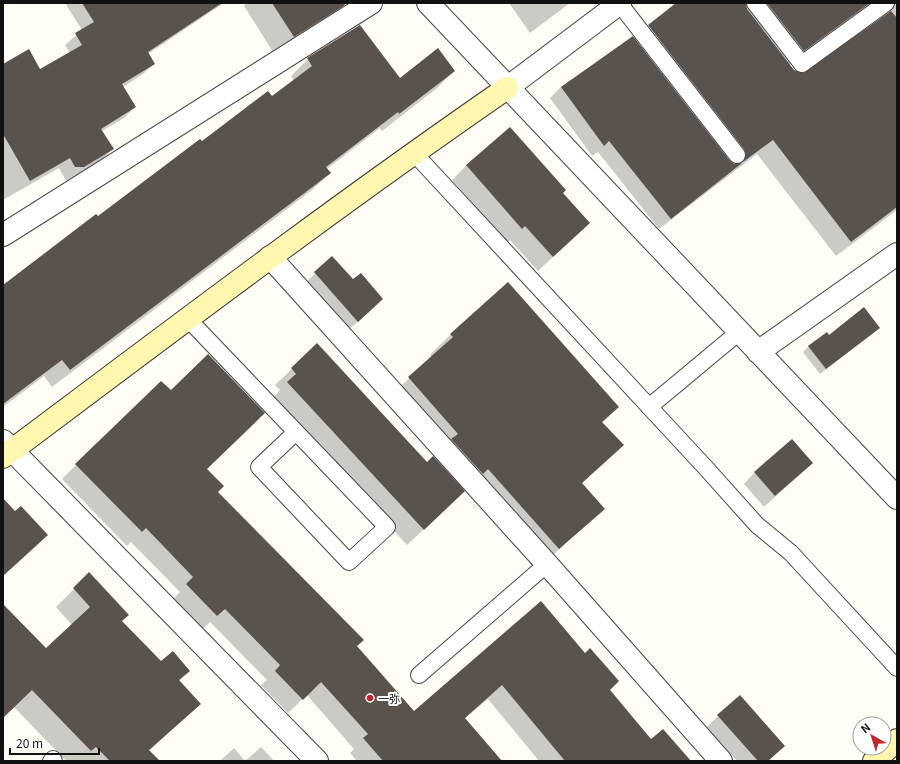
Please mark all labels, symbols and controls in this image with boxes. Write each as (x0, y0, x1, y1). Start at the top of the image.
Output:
place label: 一弥 (378, 690, 400, 706)
marker: 一弥 (365, 693, 375, 703)
north arrow (852, 716, 892, 756)
text: N (857, 719, 873, 736)
scale bar (10, 730, 99, 756)
text: 20 m (16, 734, 43, 751)

